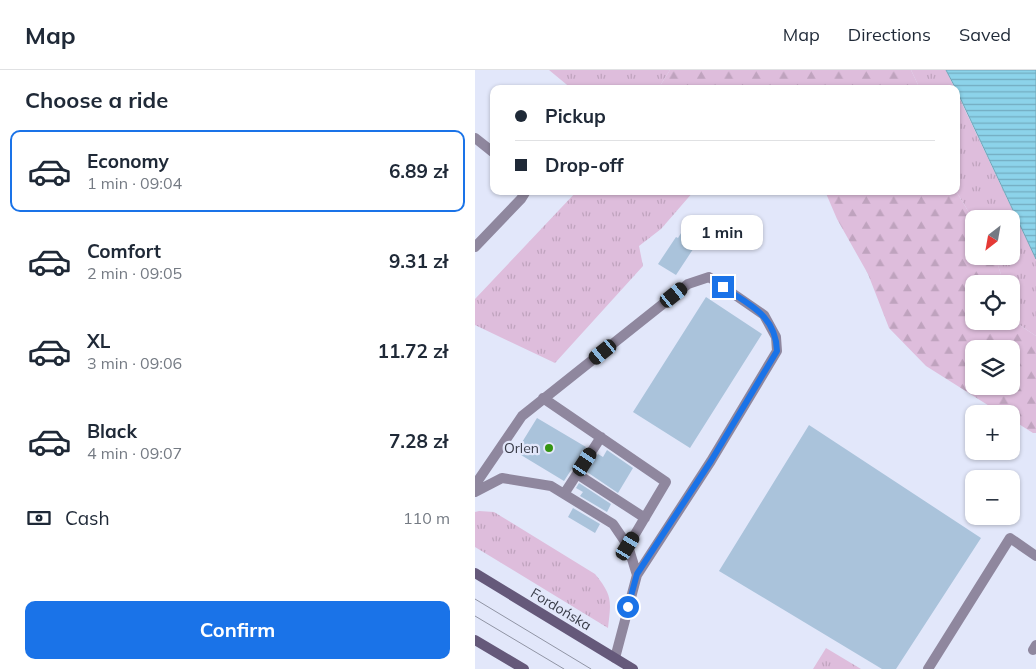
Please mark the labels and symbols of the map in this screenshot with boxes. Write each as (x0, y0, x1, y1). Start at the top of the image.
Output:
north arrow (965, 210, 1020, 265)
callout: 1 min (682, 214, 764, 250)
route end (712, 276, 734, 298)
car (657, 280, 690, 310)
car (586, 337, 619, 367)
place label: Orlen (504, 439, 539, 457)
marker: Orlen (543, 442, 555, 454)
car (570, 445, 599, 479)
car (613, 529, 642, 563)
street label: Fordońska (527, 584, 595, 634)
route start (617, 596, 639, 618)

